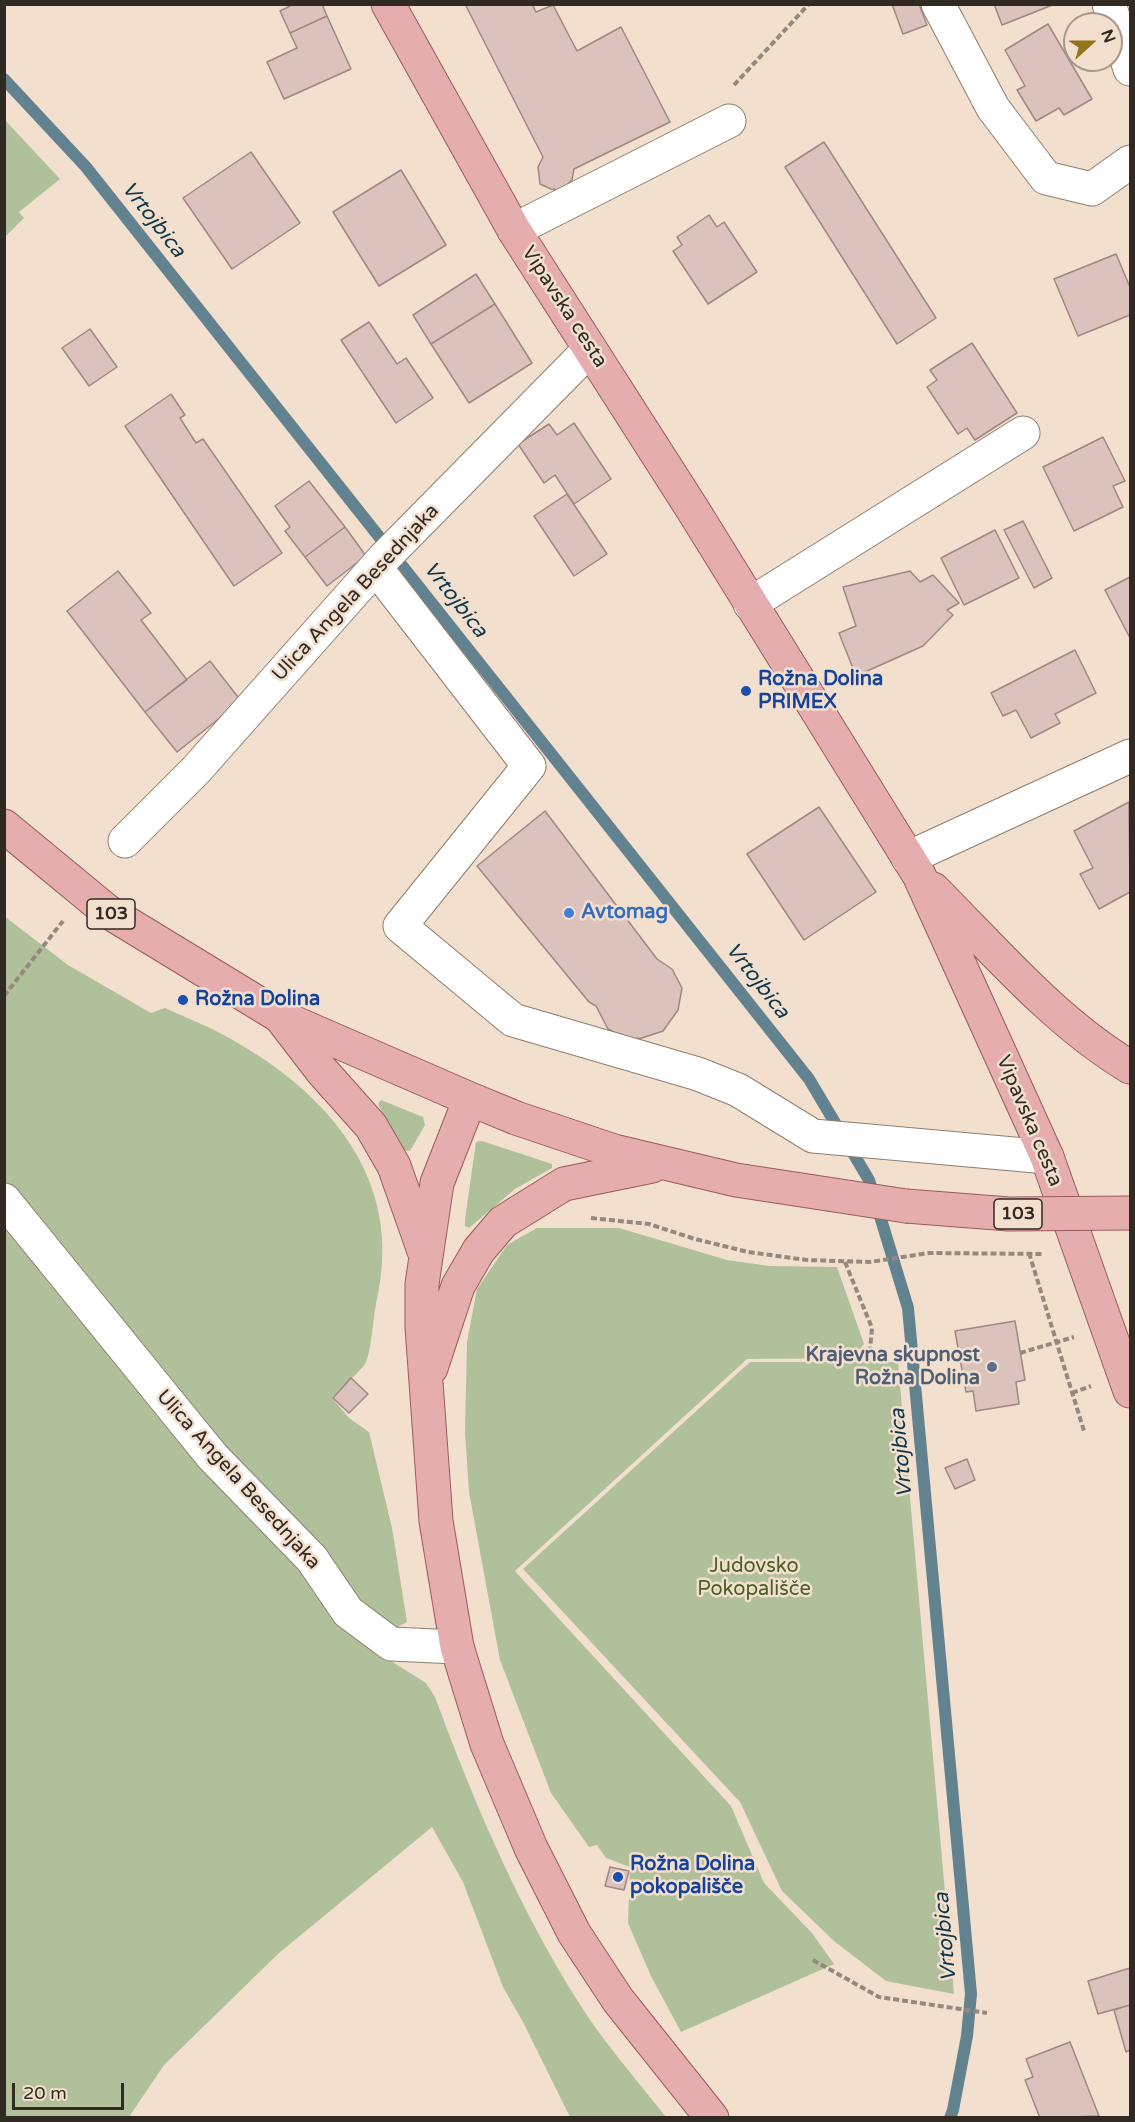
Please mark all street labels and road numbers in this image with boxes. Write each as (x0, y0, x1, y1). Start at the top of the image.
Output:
street label: Vipavska cesta (516, 242, 612, 372)
street label: Ulica Angela Besednjaka (268, 499, 444, 687)
road number: 103 (87, 899, 135, 929)
street label: Vipavska cesta (991, 1052, 1067, 1190)
road number: 103 (994, 1199, 1042, 1229)
street label: Ulica Angela Besednjaka (151, 1385, 325, 1575)

